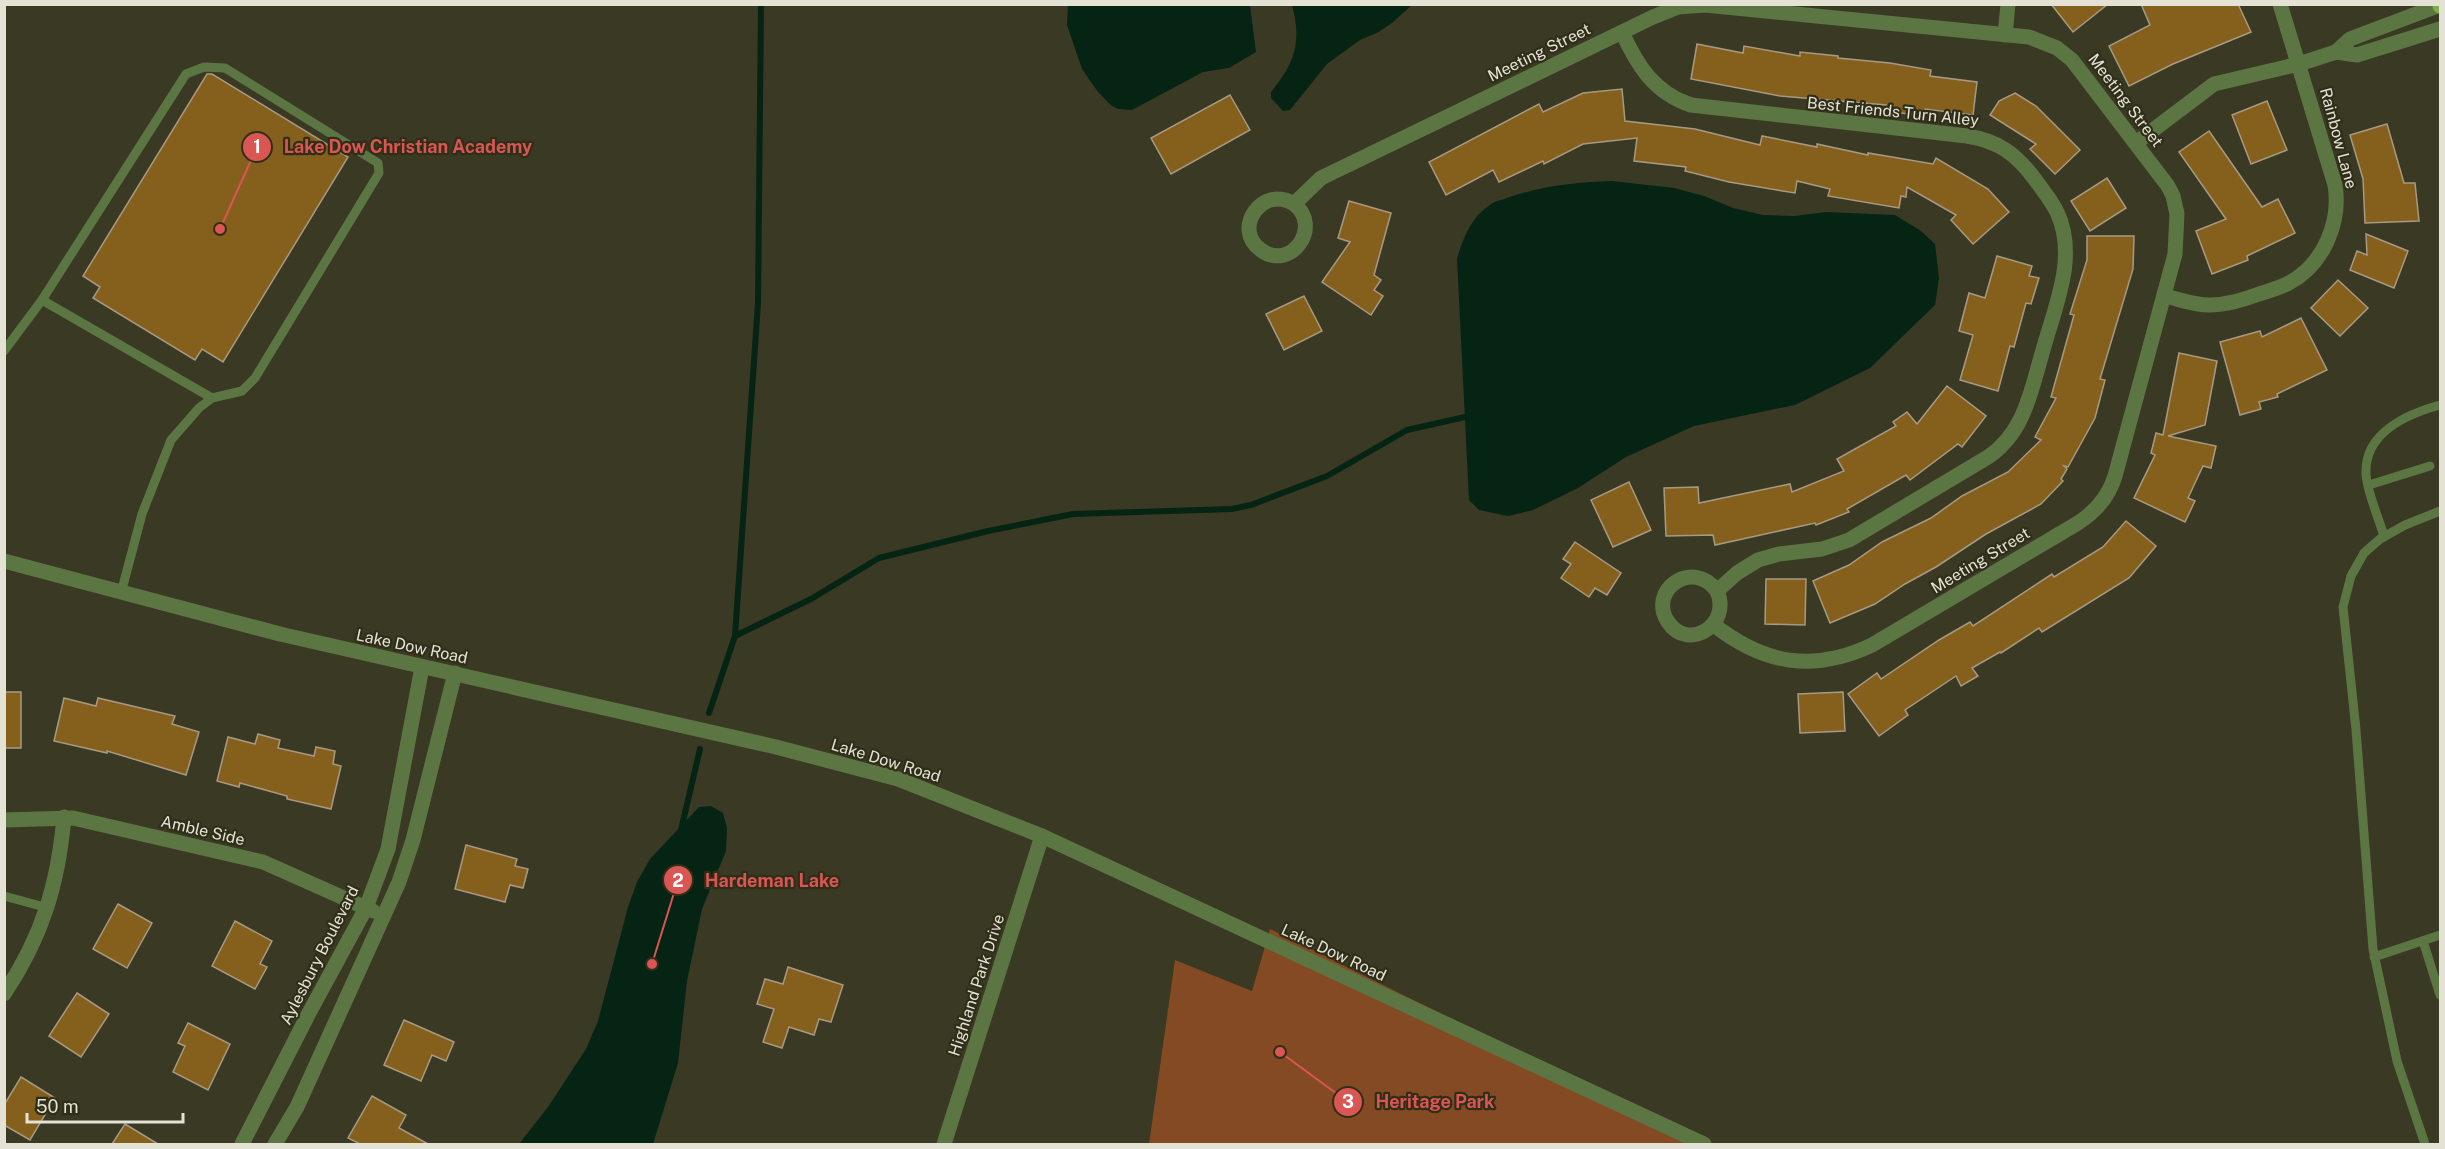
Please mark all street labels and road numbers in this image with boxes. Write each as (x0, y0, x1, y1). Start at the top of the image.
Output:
street label: Meeting Street (1485, 19, 1594, 86)
street label: Meeting Street (2084, 50, 2167, 151)
street label: Rainbow Lane (2316, 86, 2361, 191)
street label: Best Friends Turn Alley (1806, 93, 1980, 130)
street label: Meeting Street (1927, 523, 2033, 597)
street label: Lake Dow Road (354, 625, 469, 668)
street label: Lake Dow Road (829, 735, 943, 786)
street label: Amble Side (159, 812, 247, 849)
street label: Aylesbury Boulevard (276, 883, 363, 1028)
street label: Highland Park Drive (945, 912, 1008, 1058)
street label: Lake Dow Road (1278, 920, 1389, 985)

